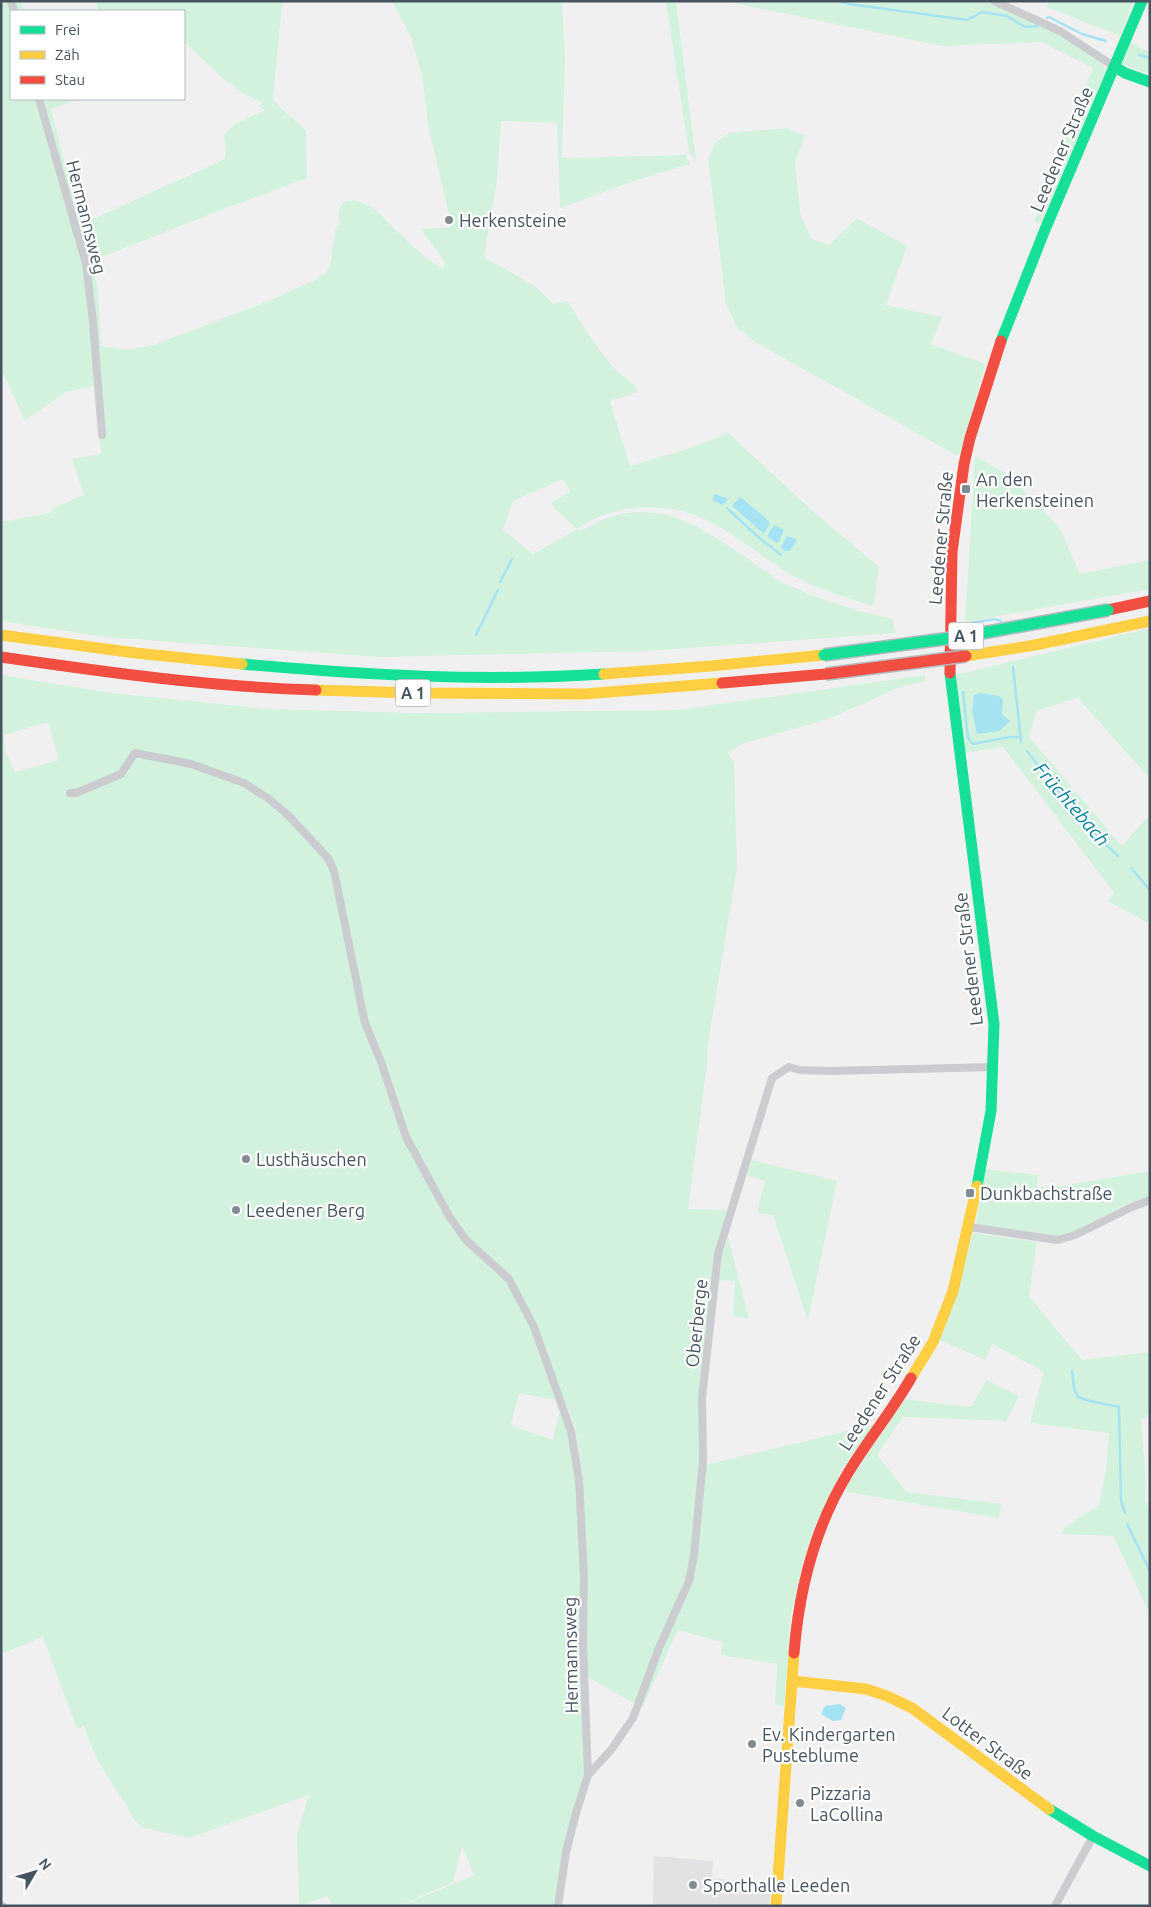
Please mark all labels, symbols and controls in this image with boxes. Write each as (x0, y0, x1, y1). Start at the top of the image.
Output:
legend (10, 10, 185, 100)
text: Frei (55, 21, 80, 38)
text: Zäh (55, 46, 80, 63)
text: Stau (55, 71, 85, 88)
street label: Leedener Straße (1026, 83, 1096, 215)
street label: Hermannsweg (63, 158, 111, 276)
place label: Herkensteine (459, 210, 567, 230)
marker: Herkensteine (443, 214, 455, 226)
place label: An den Herkensteinen (976, 469, 1094, 510)
street label: Leedener Straße (924, 470, 956, 606)
marker: An den Herkensteinen (960, 483, 972, 495)
road number: A 1 (948, 622, 984, 650)
road number: A 1 (396, 680, 430, 706)
water label: Früchtebach (1030, 758, 1114, 850)
street label: Leedener Straße (950, 891, 986, 1027)
place label: Lusthäuschen (256, 1149, 367, 1169)
marker: Lusthäuschen (240, 1153, 252, 1165)
place label: Dunkbachstraße (980, 1183, 1113, 1203)
marker: Dunkbachstraße (964, 1187, 976, 1199)
place label: Leedener Berg (246, 1200, 365, 1220)
marker: Leedener Berg (230, 1204, 242, 1216)
street label: Oberberge (681, 1278, 711, 1368)
street label: Leedener Straße (834, 1330, 924, 1454)
street label: Hermannsweg (559, 1596, 581, 1714)
street label: Lotter Straße (939, 1703, 1037, 1783)
place label: Ev. Kindergarten Pusteblume (762, 1724, 896, 1765)
marker: Ev. Kindergarten Pusteblume (746, 1738, 758, 1750)
place label: Pizzaria LaCollina (810, 1783, 883, 1824)
marker: Pizzaria LaCollina (794, 1797, 806, 1809)
north arrow (10, 1847, 60, 1897)
text: N (36, 1855, 55, 1873)
place label: Sporthalle Leeden (703, 1875, 850, 1895)
marker: Sporthalle Leeden (687, 1879, 699, 1891)

